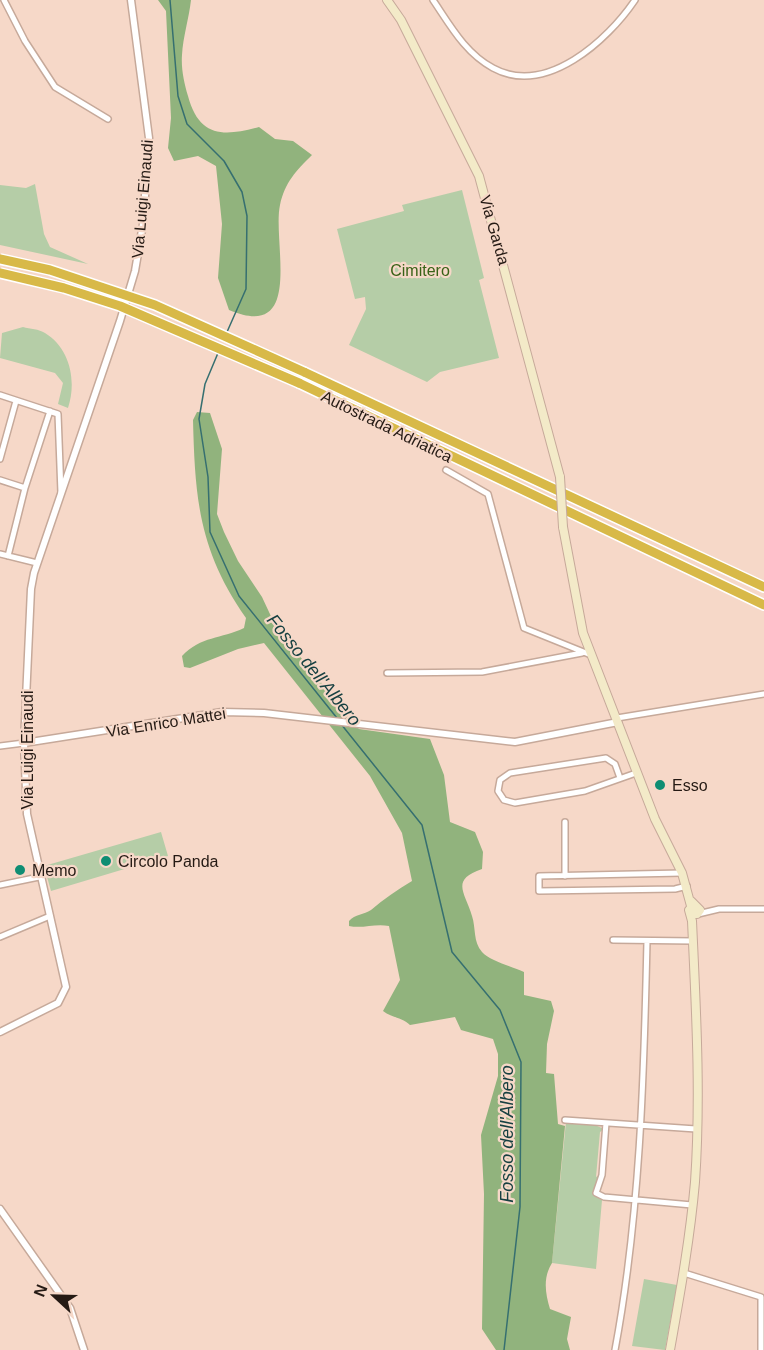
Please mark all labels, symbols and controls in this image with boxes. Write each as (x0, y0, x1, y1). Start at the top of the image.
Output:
street label: Via Luigi Einaudi (129, 139, 156, 259)
street label: Via Garda (476, 193, 513, 267)
park label: Cimitero (390, 262, 450, 279)
street label: Autostrada Adriatica (319, 387, 455, 466)
water label: Fosso dell'Albero (263, 610, 365, 730)
street label: Via Luigi Einaudi (19, 691, 36, 809)
street label: Via Enrico Mattei (105, 705, 227, 740)
place label: Esso (672, 777, 708, 794)
marker: Esso (653, 778, 667, 792)
place label: Circolo Panda (118, 853, 219, 870)
marker: Circolo Panda (99, 854, 113, 868)
place label: Memo (32, 862, 77, 879)
marker: Memo (13, 863, 27, 877)
water label: Fosso dell'Albero (497, 1065, 517, 1203)
north arrow (24, 1266, 84, 1326)
text: N (31, 1282, 51, 1299)

